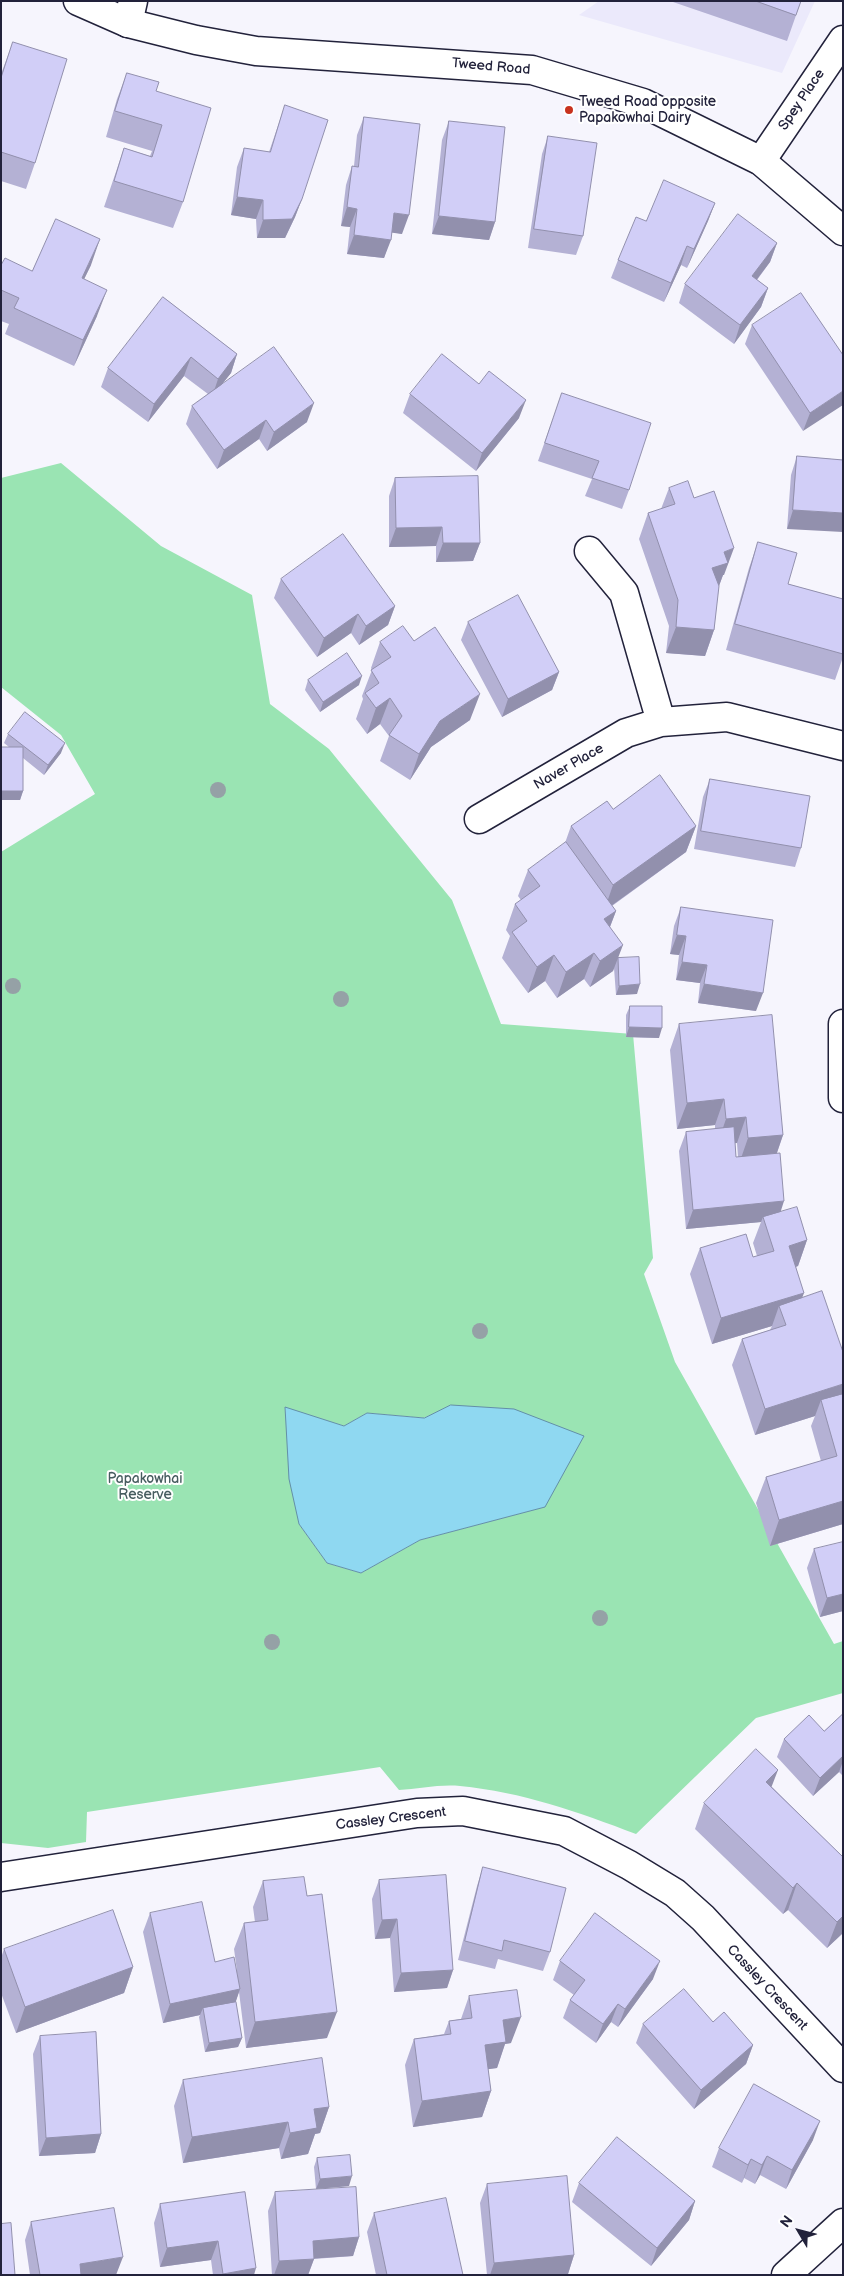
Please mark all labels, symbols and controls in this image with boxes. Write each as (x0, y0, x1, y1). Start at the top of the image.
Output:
street label: Tweed Road (451, 55, 531, 79)
street label: Spey Place (775, 66, 829, 134)
place label: Tweed Road opposite Papakowhai Dairy (579, 94, 716, 126)
marker: Tweed Road opposite Papakowhai Dairy (563, 104, 575, 116)
street label: Naver Place (531, 740, 607, 794)
park label: Papakowhai Reserve (107, 1471, 183, 1504)
street label: Cassley Crescent (335, 1804, 447, 1834)
street label: Cassley Crescent (723, 1942, 811, 2034)
north arrow (774, 2206, 824, 2256)
text: N (777, 2212, 797, 2231)

